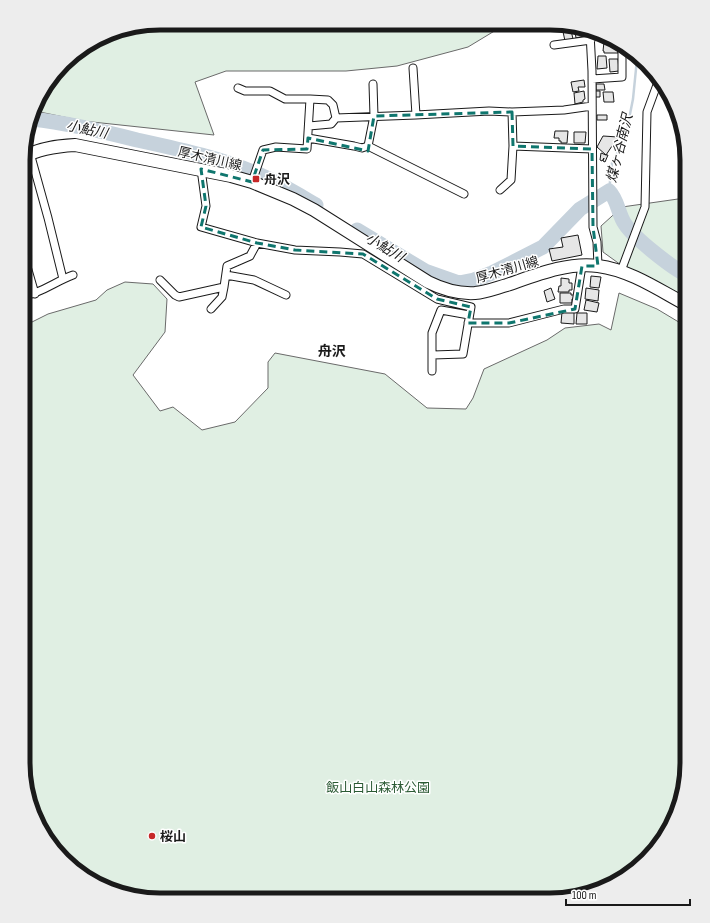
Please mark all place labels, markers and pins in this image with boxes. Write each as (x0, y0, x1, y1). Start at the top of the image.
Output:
place label: 舟沢 (264, 172, 290, 188)
marker: 舟沢 (251, 174, 261, 184)
place label: 桜山 (160, 829, 186, 845)
marker: 桜山 (147, 831, 157, 841)

